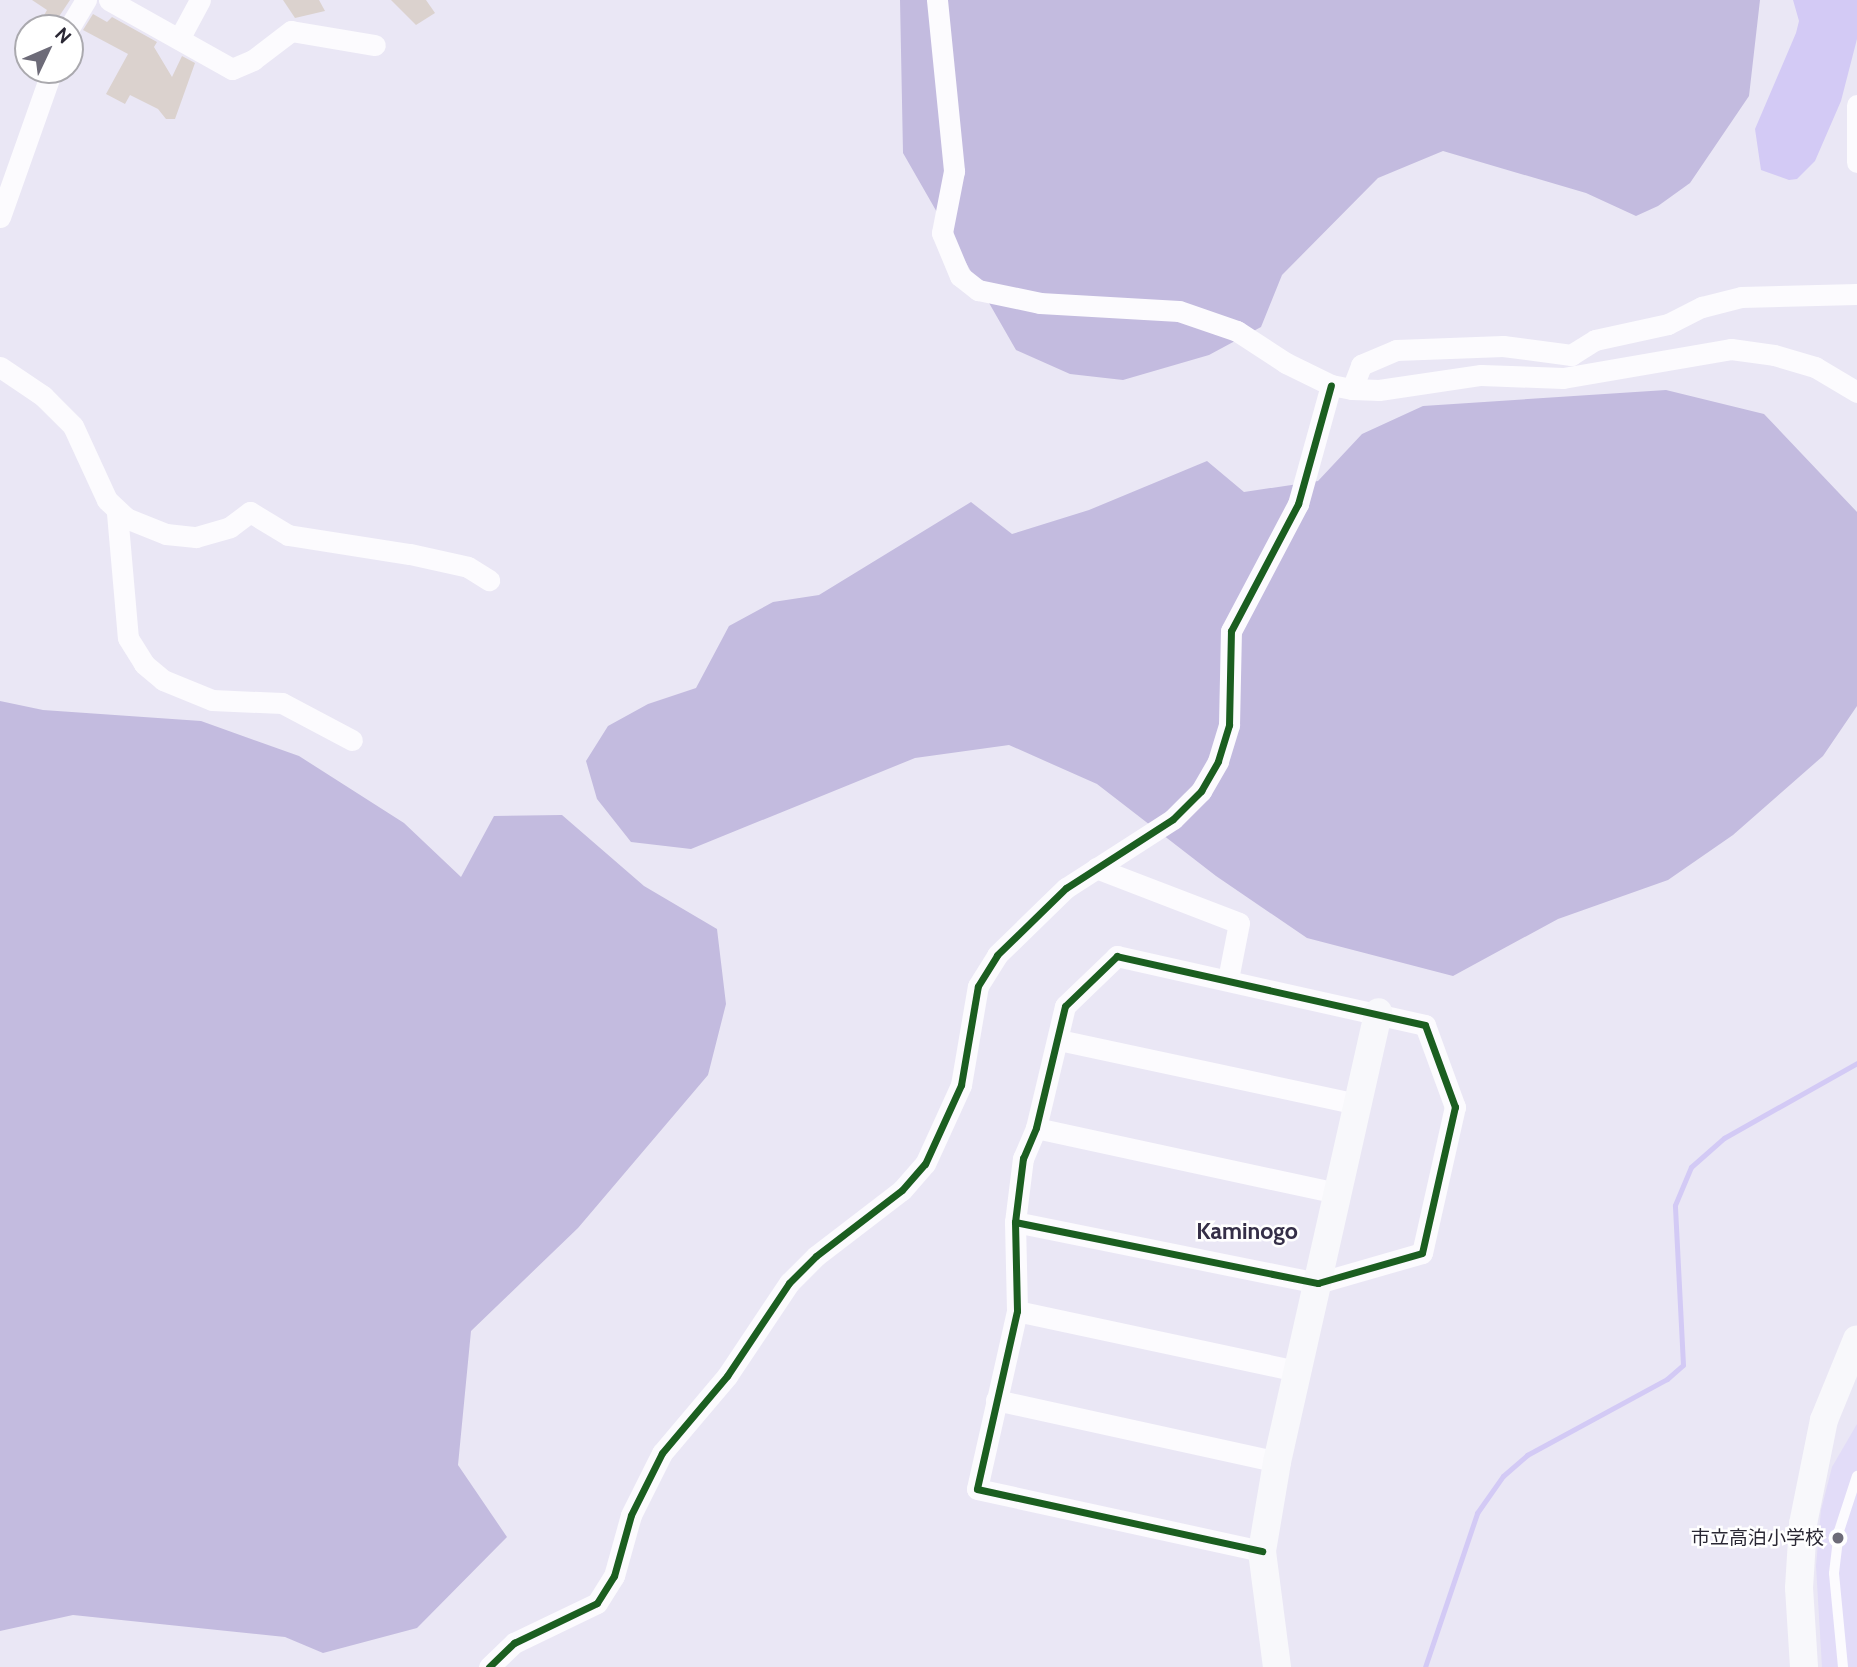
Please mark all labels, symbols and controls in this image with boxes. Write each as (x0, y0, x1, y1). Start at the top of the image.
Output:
north arrow (14, 14, 84, 84)
text: N (50, 23, 76, 48)
district label: Kaminogo (1196, 1217, 1298, 1245)
place label: 市立高泊小学校 (1691, 1527, 1824, 1549)
marker: 市立高泊小学校 (1830, 1530, 1846, 1546)

